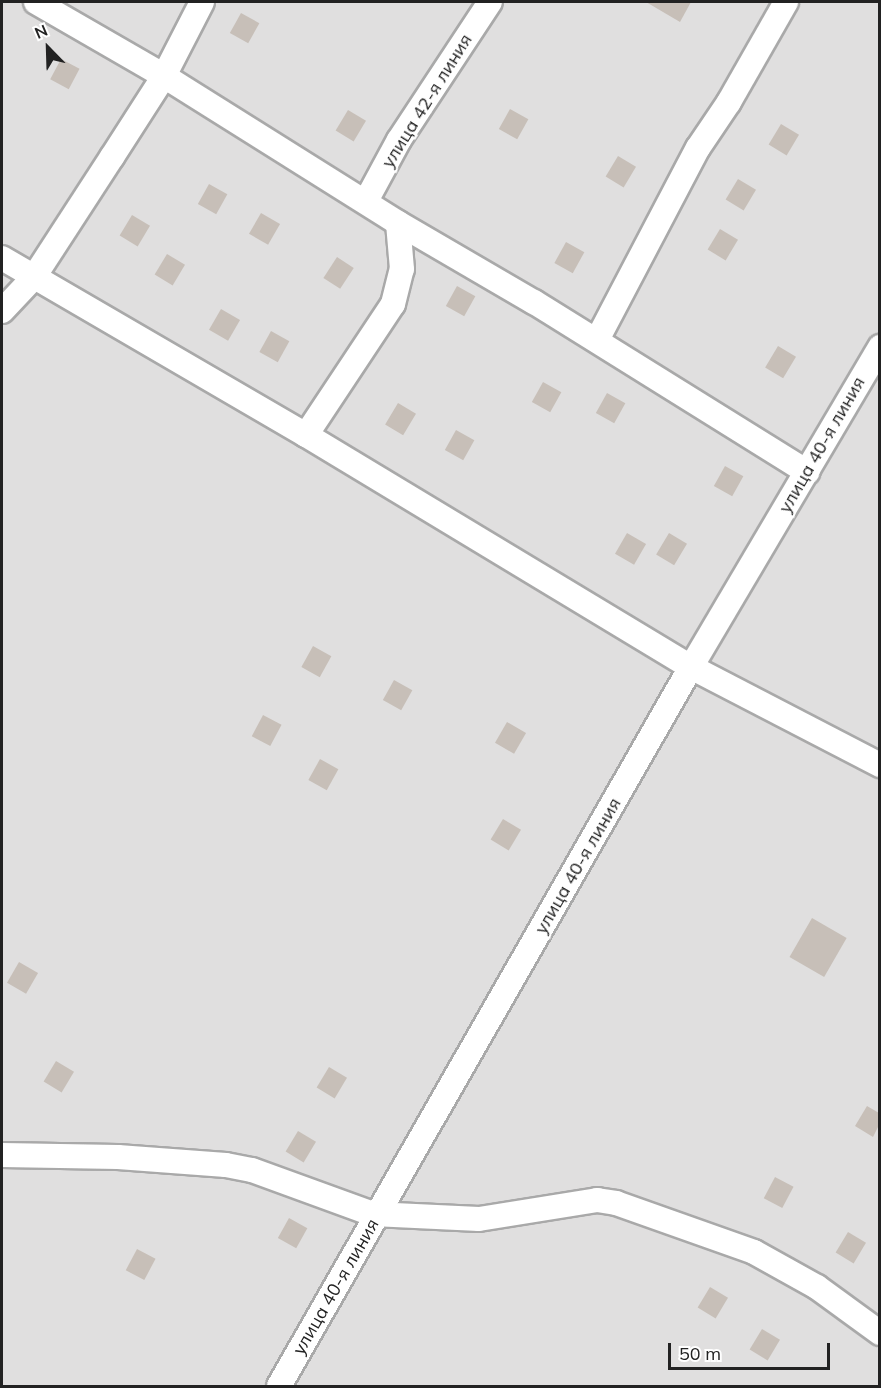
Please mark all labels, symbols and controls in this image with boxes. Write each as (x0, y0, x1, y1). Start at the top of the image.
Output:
north arrow (18, 18, 78, 78)
text: N (31, 20, 50, 43)
street label: улица 42-я линия (377, 30, 477, 172)
street label: улица 40-я линия (774, 373, 870, 517)
street label: улица 40-я линия (530, 794, 626, 938)
street label: улица 40-я линия (288, 1215, 384, 1359)
scale bar (671, 1331, 833, 1369)
text: 50 m (679, 1342, 721, 1365)

